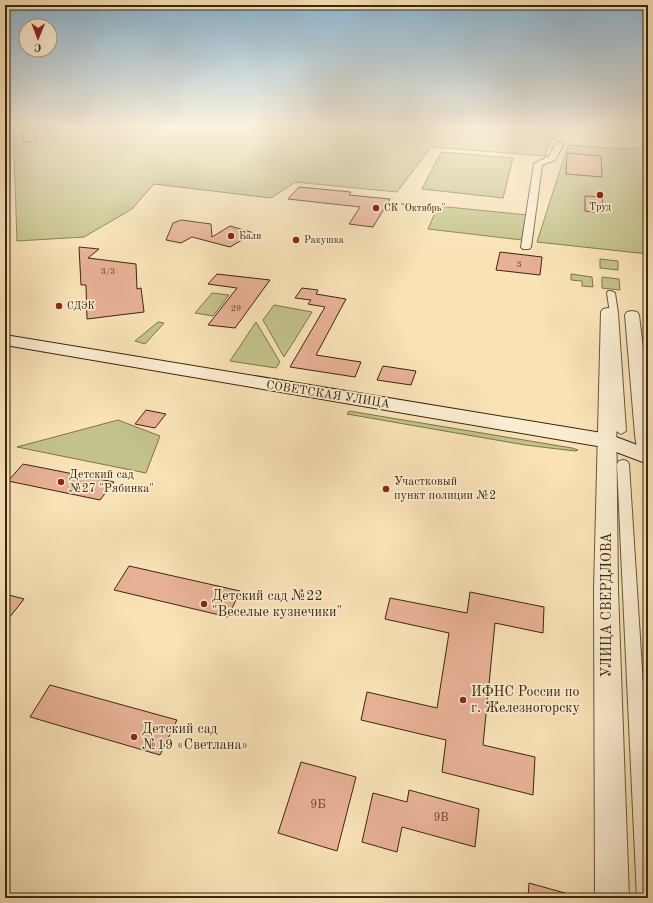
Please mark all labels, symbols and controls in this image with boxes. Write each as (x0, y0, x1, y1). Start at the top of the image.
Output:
north arrow (18, 18, 58, 58)
text: С (34, 41, 42, 52)
marker: Труд (595, 190, 605, 200)
place label: Труд (589, 202, 611, 212)
marker: СК "Октябрь" (371, 203, 381, 213)
place label: СК "Октябрь" (384, 203, 445, 213)
marker: Бали (226, 231, 236, 241)
place label: Бали (239, 231, 261, 241)
marker: Ракушка (291, 235, 301, 245)
place label: Ракушка (304, 235, 344, 245)
house number: 3 (516, 260, 522, 269)
house number: 3/3 (101, 267, 115, 276)
marker: СДЭК (54, 301, 64, 311)
place label: СДЭК (67, 301, 95, 311)
house number: 29 (231, 304, 241, 313)
street label: СОВЕТСКАЯ УЛИЦА (265, 379, 391, 411)
place label: Детский сад №27 "Рябинка" (69, 469, 154, 495)
place label: Участковый пункт полиции №2 (394, 476, 496, 502)
marker: Детский сад №27 "Рябинка" (56, 477, 66, 487)
marker: Участковый пункт полиции №2 (381, 484, 391, 494)
street label: УЛИЦА СВЕРДЛОВА (600, 532, 614, 678)
place label: Детский сад №22 "Веселые кузнечики" (212, 589, 342, 619)
marker: Детский сад №22 "Веселые кузнечики" (199, 599, 209, 609)
place label: ИФНС России по г. Железногорску (471, 685, 580, 715)
marker: ИФНС России по г. Железногорску (458, 695, 468, 705)
place label: Детский сад №19 «Светлана» (142, 722, 248, 752)
marker: Детский сад №19 «Светлана» (129, 732, 139, 742)
house number: 9Б (310, 799, 326, 811)
house number: 9В (433, 812, 449, 824)

